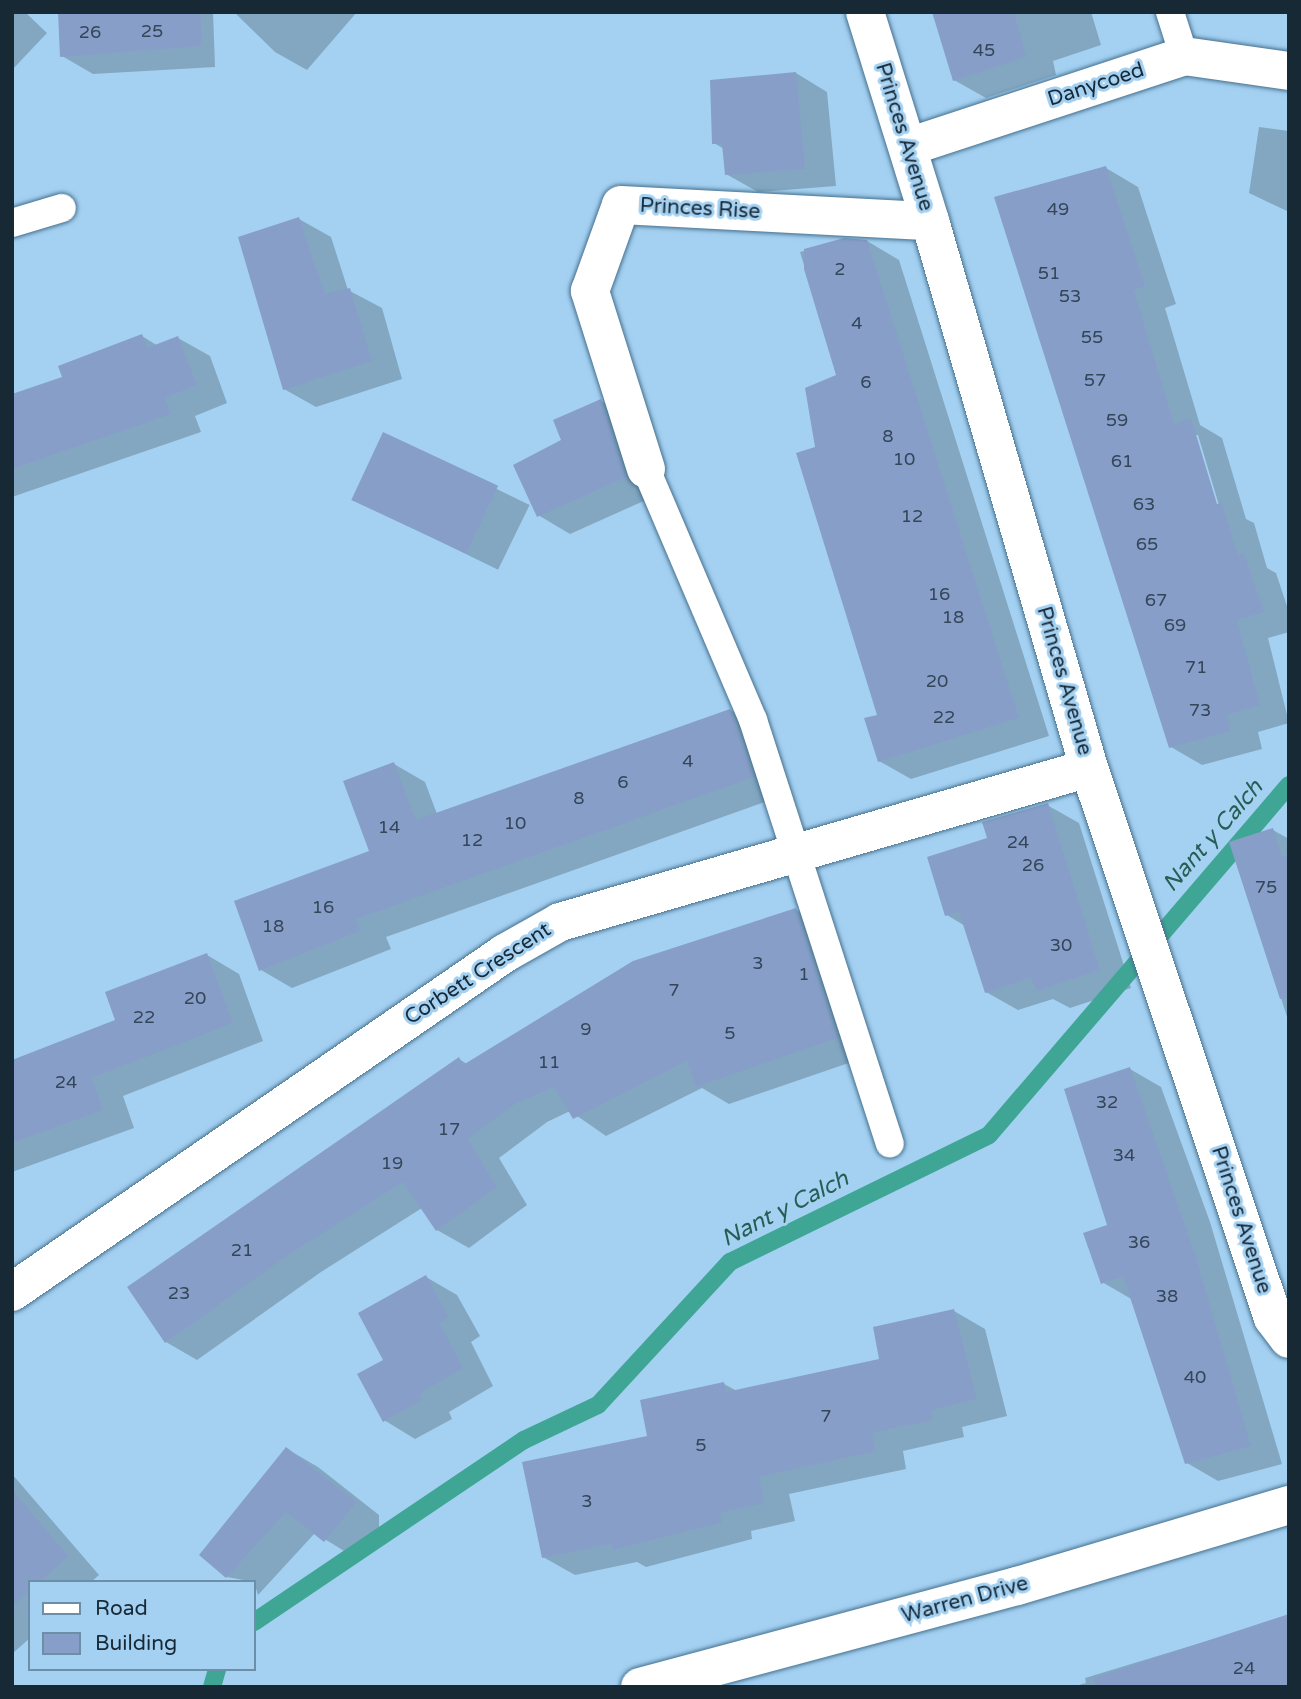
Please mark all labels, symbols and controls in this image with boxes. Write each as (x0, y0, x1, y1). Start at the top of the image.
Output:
house number: 25 (141, 20, 163, 42)
house number: 26 (79, 21, 101, 43)
house number: 45 (973, 39, 995, 61)
street label: Danycoed (1045, 58, 1147, 112)
street label: Princes Avenue (869, 60, 939, 214)
street label: Princes Rise (639, 193, 761, 225)
house number: 49 (1047, 198, 1069, 220)
house number: 2 (834, 258, 846, 280)
house number: 51 (1038, 262, 1060, 284)
house number: 53 (1059, 285, 1081, 307)
house number: 4 (851, 312, 863, 334)
house number: 55 (1081, 326, 1103, 348)
house number: 57 (1084, 369, 1106, 391)
house number: 6 (860, 371, 872, 393)
house number: 59 (1106, 409, 1128, 431)
house number: 8 (882, 425, 894, 447)
house number: 10 (893, 448, 915, 470)
house number: 61 (1111, 450, 1133, 472)
house number: 63 (1133, 493, 1155, 515)
house number: 12 (901, 505, 923, 527)
house number: 65 (1136, 533, 1158, 555)
house number: 16 (928, 583, 950, 605)
house number: 67 (1145, 589, 1167, 611)
street label: Princes Avenue (1031, 604, 1097, 758)
house number: 18 (942, 606, 964, 628)
house number: 69 (1164, 614, 1186, 636)
house number: 71 (1185, 656, 1207, 678)
house number: 20 (926, 670, 948, 692)
house number: 73 (1189, 699, 1211, 721)
house number: 22 (933, 706, 955, 728)
house number: 4 (682, 750, 694, 772)
house number: 6 (617, 771, 629, 793)
water label: Nant y Calch (1157, 774, 1269, 898)
house number: 8 (573, 787, 585, 809)
house number: 10 (504, 812, 526, 834)
house number: 14 (378, 816, 400, 838)
house number: 12 (461, 829, 483, 851)
house number: 24 (1007, 831, 1029, 853)
house number: 26 (1022, 854, 1044, 876)
house number: 75 (1255, 876, 1277, 898)
house number: 16 (312, 896, 334, 918)
house number: 18 (262, 915, 284, 937)
street label: Corbett Crescent (400, 917, 556, 1031)
house number: 30 (1050, 934, 1072, 956)
house number: 3 (752, 952, 764, 974)
house number: 1 (798, 963, 810, 985)
house number: 7 (668, 979, 680, 1001)
house number: 20 (184, 987, 206, 1009)
house number: 22 (133, 1006, 155, 1028)
house number: 9 (580, 1018, 592, 1040)
house number: 5 (724, 1022, 736, 1044)
house number: 11 (538, 1051, 560, 1073)
house number: 24 (55, 1071, 77, 1093)
house number: 32 (1096, 1091, 1118, 1113)
house number: 17 (438, 1118, 460, 1140)
street label: Princes Avenue (1205, 1143, 1277, 1297)
house number: 34 (1113, 1144, 1135, 1166)
house number: 19 (381, 1152, 403, 1174)
water label: Nant y Calch (717, 1165, 853, 1253)
house number: 36 (1128, 1231, 1150, 1253)
house number: 21 (231, 1239, 253, 1261)
house number: 23 (168, 1282, 190, 1304)
house number: 38 (1156, 1285, 1178, 1307)
house number: 40 (1184, 1366, 1206, 1388)
house number: 7 (820, 1405, 832, 1427)
house number: 5 (695, 1434, 707, 1456)
house number: 3 (581, 1490, 593, 1512)
street label: Warren Drive (899, 1571, 1031, 1629)
legend (28, 1580, 256, 1671)
text: Road (95, 1596, 148, 1621)
text: Building (95, 1631, 177, 1656)
house number: 24 (1233, 1657, 1255, 1679)

